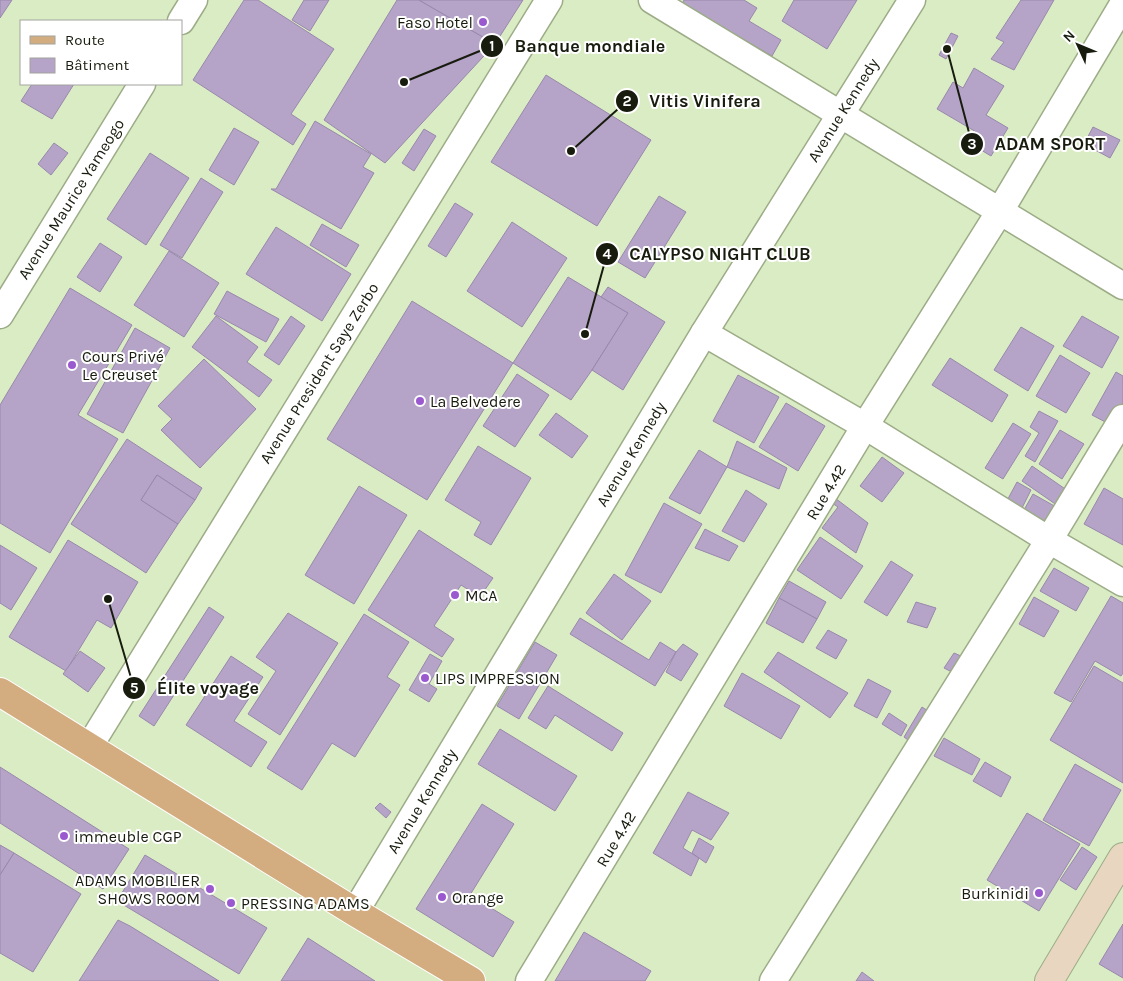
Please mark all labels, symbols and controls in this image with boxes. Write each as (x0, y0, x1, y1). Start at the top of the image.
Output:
place label: Faso Hotel (397, 13, 473, 32)
marker: Faso Hotel (477, 16, 489, 28)
legend (20, 20, 182, 85)
north arrow (1053, 20, 1103, 70)
text: N (1059, 27, 1079, 46)
callout: Banque mondiale (480, 29, 676, 62)
text: Route (65, 31, 105, 49)
text: Banque mondiale (515, 35, 665, 57)
text: 1 (489, 37, 495, 55)
street label: Avenue Kennedy (803, 54, 883, 165)
text: Bâtiment (65, 56, 129, 74)
callout: Vitis Vinifera (615, 84, 771, 117)
text: Vitis Vinifera (649, 90, 761, 112)
text: 2 (622, 92, 632, 110)
street label: Avenue Maurice Yameogo (14, 115, 128, 283)
callout: ADAM SPORT (960, 127, 1115, 160)
text: ADAM SPORT (995, 133, 1106, 155)
text: 3 (967, 135, 977, 153)
callout: CALYPSO NIGHT CLUB (595, 237, 821, 270)
text: CALYPSO NIGHT CLUB (629, 243, 811, 265)
text: 4 (603, 245, 612, 263)
street label: Avenue President Saye Zerbo (255, 279, 383, 467)
place label: Cours Privé Le Creuset (82, 347, 164, 384)
marker: Cours Privé Le Creuset (66, 359, 78, 371)
place label: La Belvedere (430, 392, 521, 411)
marker: La Belvedere (414, 395, 426, 407)
street label: Avenue Kennedy (592, 398, 670, 510)
street label: Rue 4.42 (802, 461, 850, 523)
place label: MCA (465, 586, 498, 605)
marker: MCA (449, 589, 461, 601)
place label: LIPS IMPRESSION (435, 669, 560, 688)
callout: Élite voyage (122, 671, 269, 704)
marker: LIPS IMPRESSION (419, 672, 431, 684)
text: Élite voyage (157, 676, 259, 699)
text: 5 (130, 679, 139, 697)
street label: Avenue Kennedy (383, 745, 461, 857)
street label: Rue 4.42 (592, 808, 640, 870)
place label: immeuble CGP (74, 827, 182, 846)
marker: immeuble CGP (58, 830, 70, 842)
place label: ADAMS MOBILIER SHOWS ROOM (75, 871, 200, 908)
marker: ADAMS MOBILIER SHOWS ROOM (204, 883, 216, 895)
place label: Burkinidi (961, 884, 1029, 903)
marker: Burkinidi (1033, 887, 1045, 899)
place label: Orange (452, 888, 504, 907)
marker: Orange (436, 891, 448, 903)
place label: PRESSING ADAMS (241, 894, 370, 913)
marker: PRESSING ADAMS (225, 897, 237, 909)

